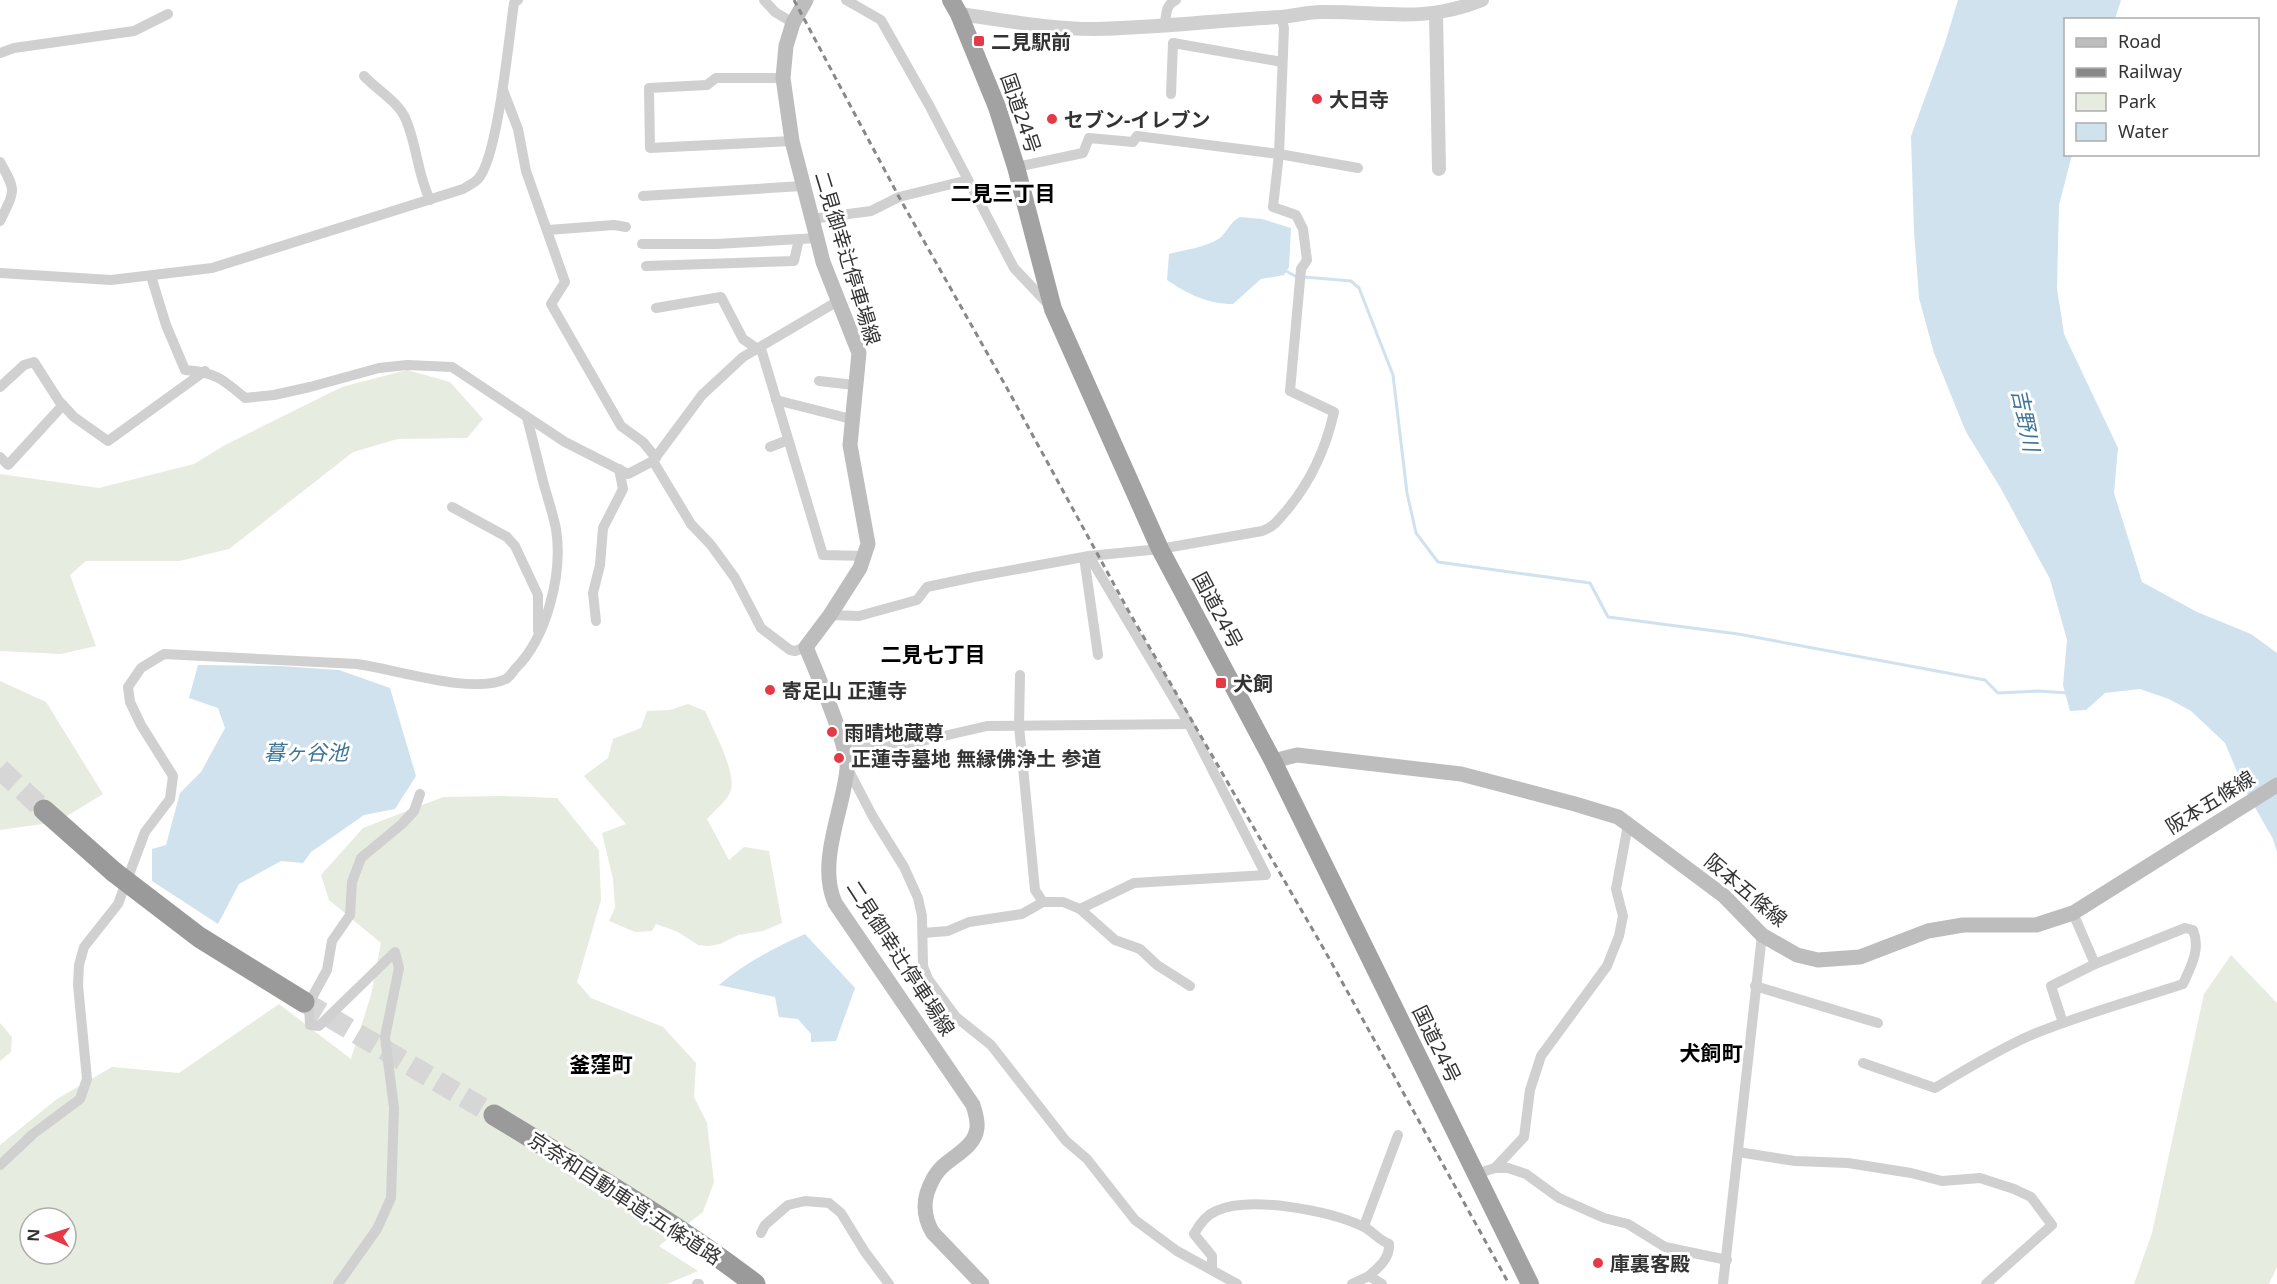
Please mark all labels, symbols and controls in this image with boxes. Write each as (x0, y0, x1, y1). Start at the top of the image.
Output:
legend (2064, 18, 2259, 156)
place label: 二見駅前 (991, 28, 1071, 55)
text: Road (2118, 29, 2161, 53)
marker: 二見駅前 (972, 34, 986, 48)
text: Railway (2118, 59, 2183, 83)
street label: 国道24号 (995, 69, 1047, 157)
place label: 大日寺 (1329, 86, 1389, 113)
text: Park (2118, 89, 2156, 113)
marker: 大日寺 (1310, 92, 1324, 106)
place label: セブン-イレブン (1064, 106, 1210, 133)
marker: セブン-イレブン (1045, 112, 1059, 126)
text: Water (2118, 119, 2169, 143)
street label: 二見御幸辻停車場線 (809, 168, 887, 348)
district label: 二見三丁目 (951, 179, 1056, 207)
water label: 吉野川 (2006, 386, 2047, 456)
street label: 国道24号 (1187, 567, 1249, 653)
district label: 二見七丁目 (881, 640, 986, 668)
place label: 犬飼 (1233, 670, 1273, 697)
marker: 犬飼 (1214, 676, 1228, 690)
place label: 寄足山 正蓮寺 (782, 677, 907, 704)
marker: 寄足山 正蓮寺 (763, 683, 777, 697)
place label: 雨晴地蔵尊 (844, 719, 944, 746)
marker: 雨晴地蔵尊 (825, 725, 839, 739)
water label: 暮ヶ谷池 (264, 738, 350, 766)
place label: 正蓮寺墓地 無縁佛浄土 参道 (851, 745, 1101, 772)
marker: 正蓮寺墓地 無縁佛浄土 参道 (832, 751, 846, 765)
street label: 阪本五條線 (2160, 764, 2260, 840)
street label: 阪本五條線 (1699, 848, 1793, 932)
street label: 二見御幸辻停車場線 (841, 875, 961, 1041)
street label: 国道24号 (1407, 1001, 1467, 1087)
district label: 犬飼町 (1680, 1039, 1743, 1067)
district label: 釜窪町 (570, 1050, 633, 1078)
street label: 京奈和自動車道;五條道路 (523, 1125, 727, 1271)
north arrow (18, 1206, 78, 1266)
text: N (22, 1228, 44, 1242)
place label: 庫裏客殿 (1610, 1250, 1690, 1277)
marker: 庫裏客殿 (1591, 1256, 1605, 1270)

